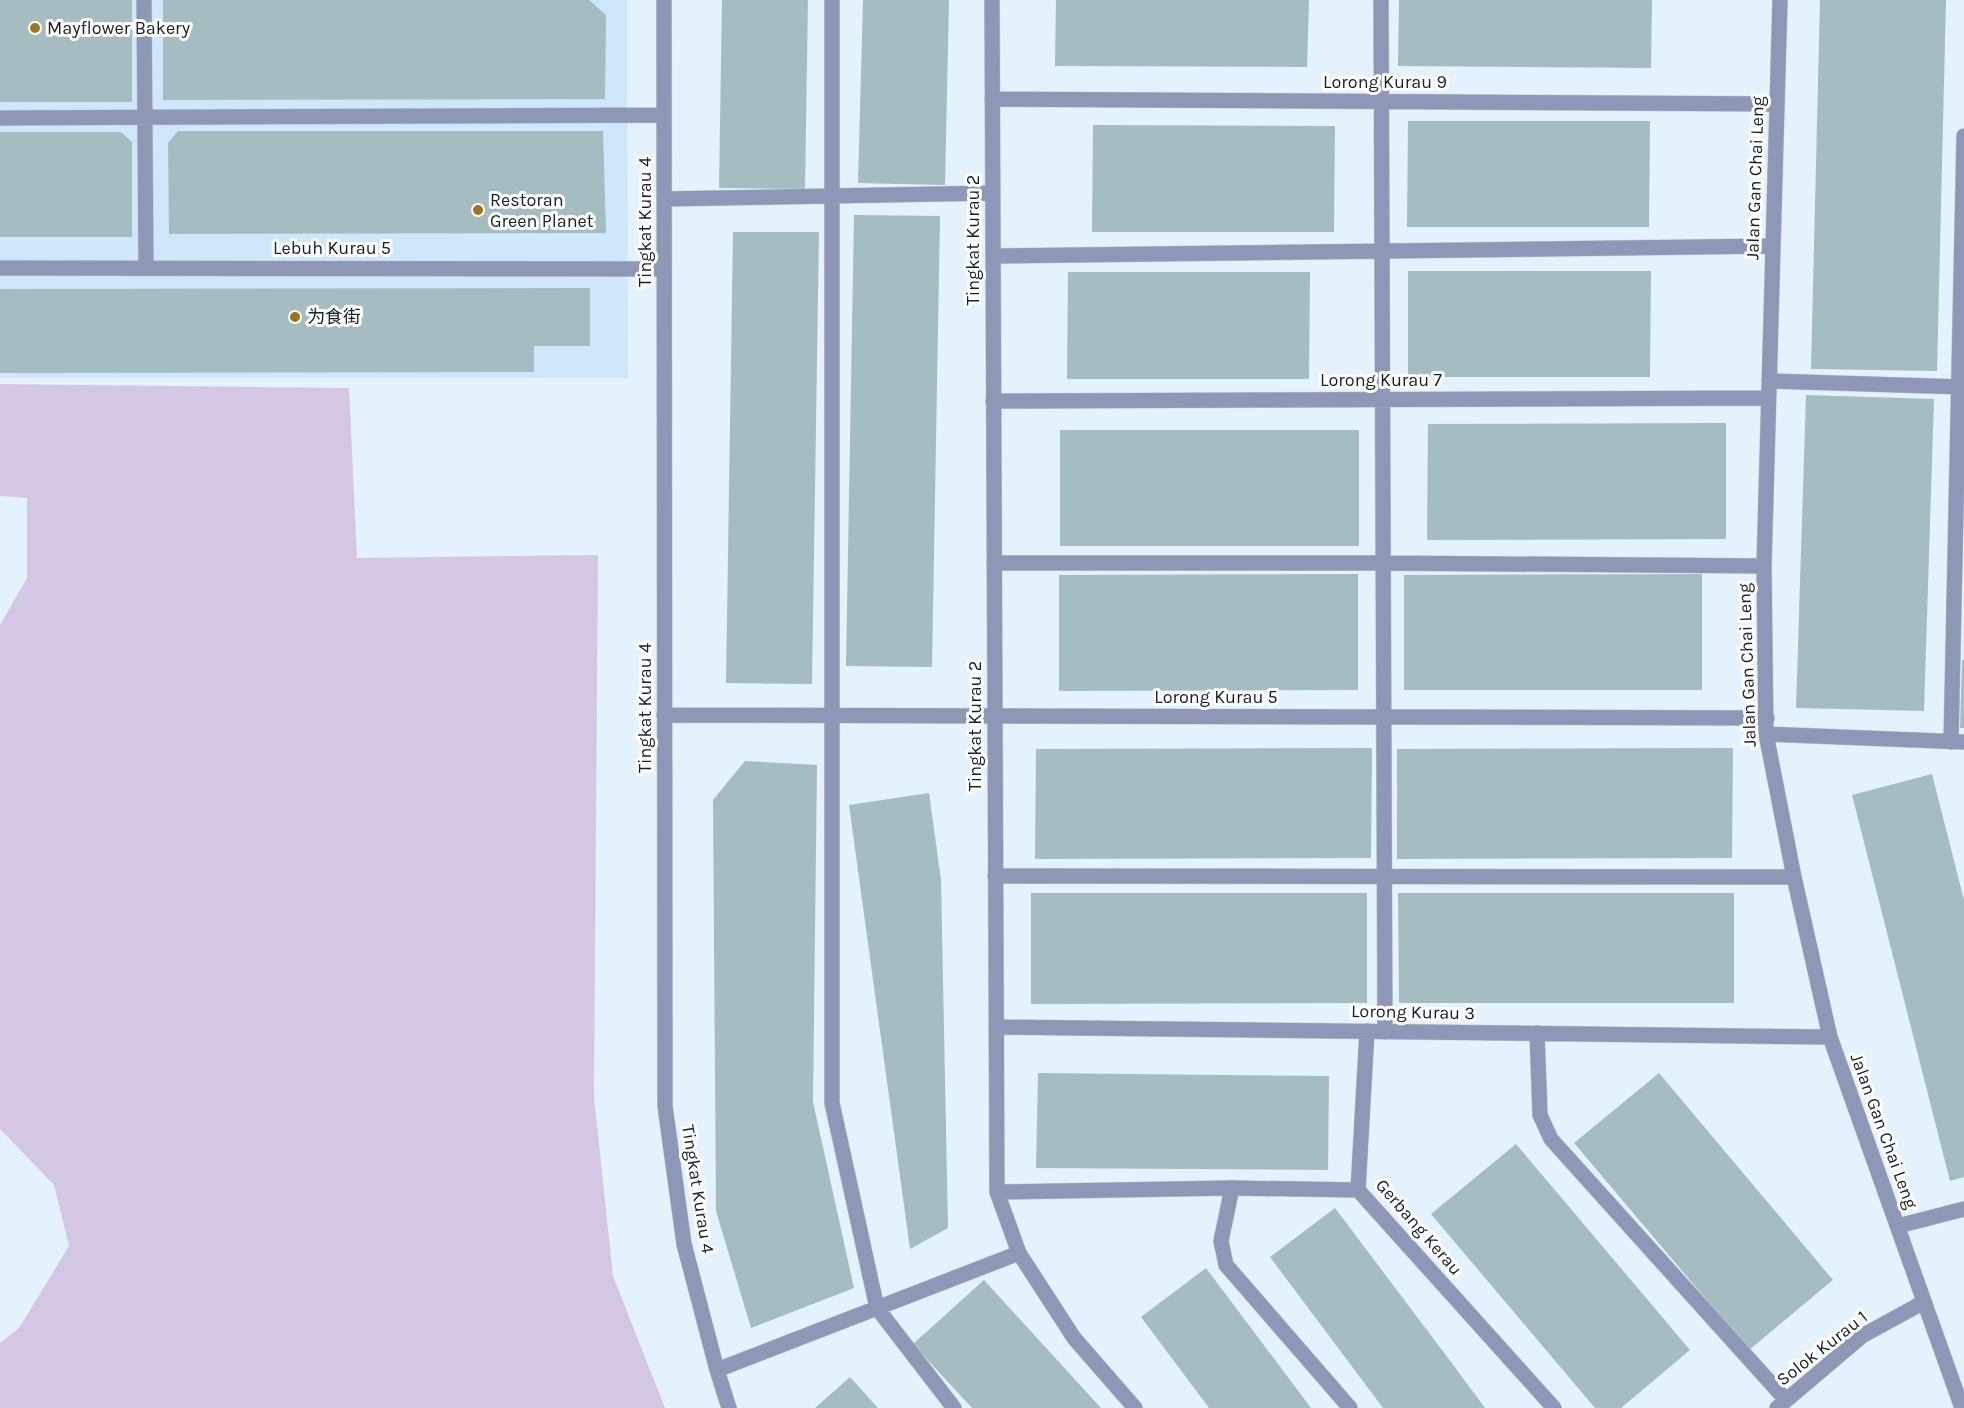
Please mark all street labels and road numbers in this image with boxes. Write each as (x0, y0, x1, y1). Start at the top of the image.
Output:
street label: Lorong Kurau 9 (1323, 71, 1447, 93)
street label: Jalan Gan Chai Leng (1741, 96, 1769, 260)
street label: Tingkat Kurau 4 (634, 157, 656, 287)
street label: Tingkat Kurau 2 (962, 175, 984, 305)
street label: Lebuh Kurau 5 (273, 237, 391, 259)
street label: Lorong Kurau 7 (1320, 369, 1442, 391)
street label: Jalan Gan Chai Leng (1733, 583, 1761, 747)
street label: Tingkat Kurau 4 (634, 643, 656, 773)
street label: Tingkat Kurau 2 (964, 661, 986, 791)
street label: Lorong Kurau 5 (1154, 686, 1278, 708)
street label: Lorong Kurau 3 (1351, 1000, 1475, 1024)
street label: Jalan Gan Chai Leng (1846, 1050, 1922, 1212)
street label: Tingkat Kurau 4 (677, 1123, 719, 1255)
street label: Gerbang Kerau (1371, 1174, 1467, 1280)
street label: Solok Kurau 1 (1772, 1306, 1872, 1390)

